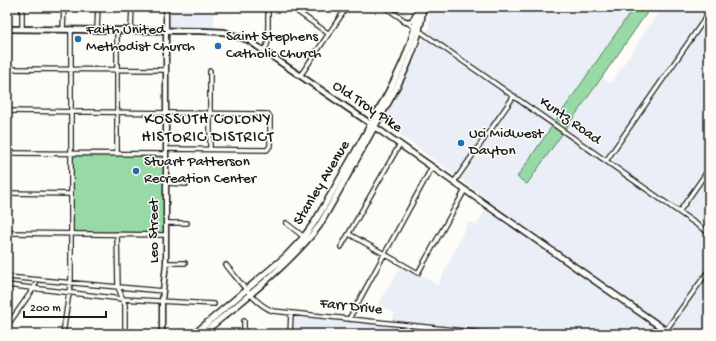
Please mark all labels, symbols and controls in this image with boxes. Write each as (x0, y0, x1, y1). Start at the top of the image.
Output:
place label: Faith United Methodist Church (85, 21, 195, 56)
place label: Saint Stephens Catholic Church (226, 28, 321, 63)
marker: Faith United Methodist Church (73, 34, 83, 44)
marker: Saint Stephens Catholic Church (213, 41, 223, 51)
street label: Old Troy Pike (329, 77, 406, 137)
street label: Kuntz Road (536, 93, 605, 150)
district label: KOSSUTH COLONY HISTORIC DISTRICT (142, 111, 274, 148)
place label: Uci Midwest Dayton (468, 125, 545, 160)
street label: Stanley Avenue (290, 137, 354, 229)
marker: Uci Midwest Dayton (456, 138, 466, 148)
place label: Stuart Patterson Recreation Center (144, 153, 258, 188)
marker: Stuart Patterson Recreation Center (131, 166, 141, 176)
street label: Leo Street (145, 197, 163, 263)
scale bar (24, 293, 106, 319)
street label: Farr Drive (318, 295, 383, 319)
text: 200 m (30, 302, 61, 316)

